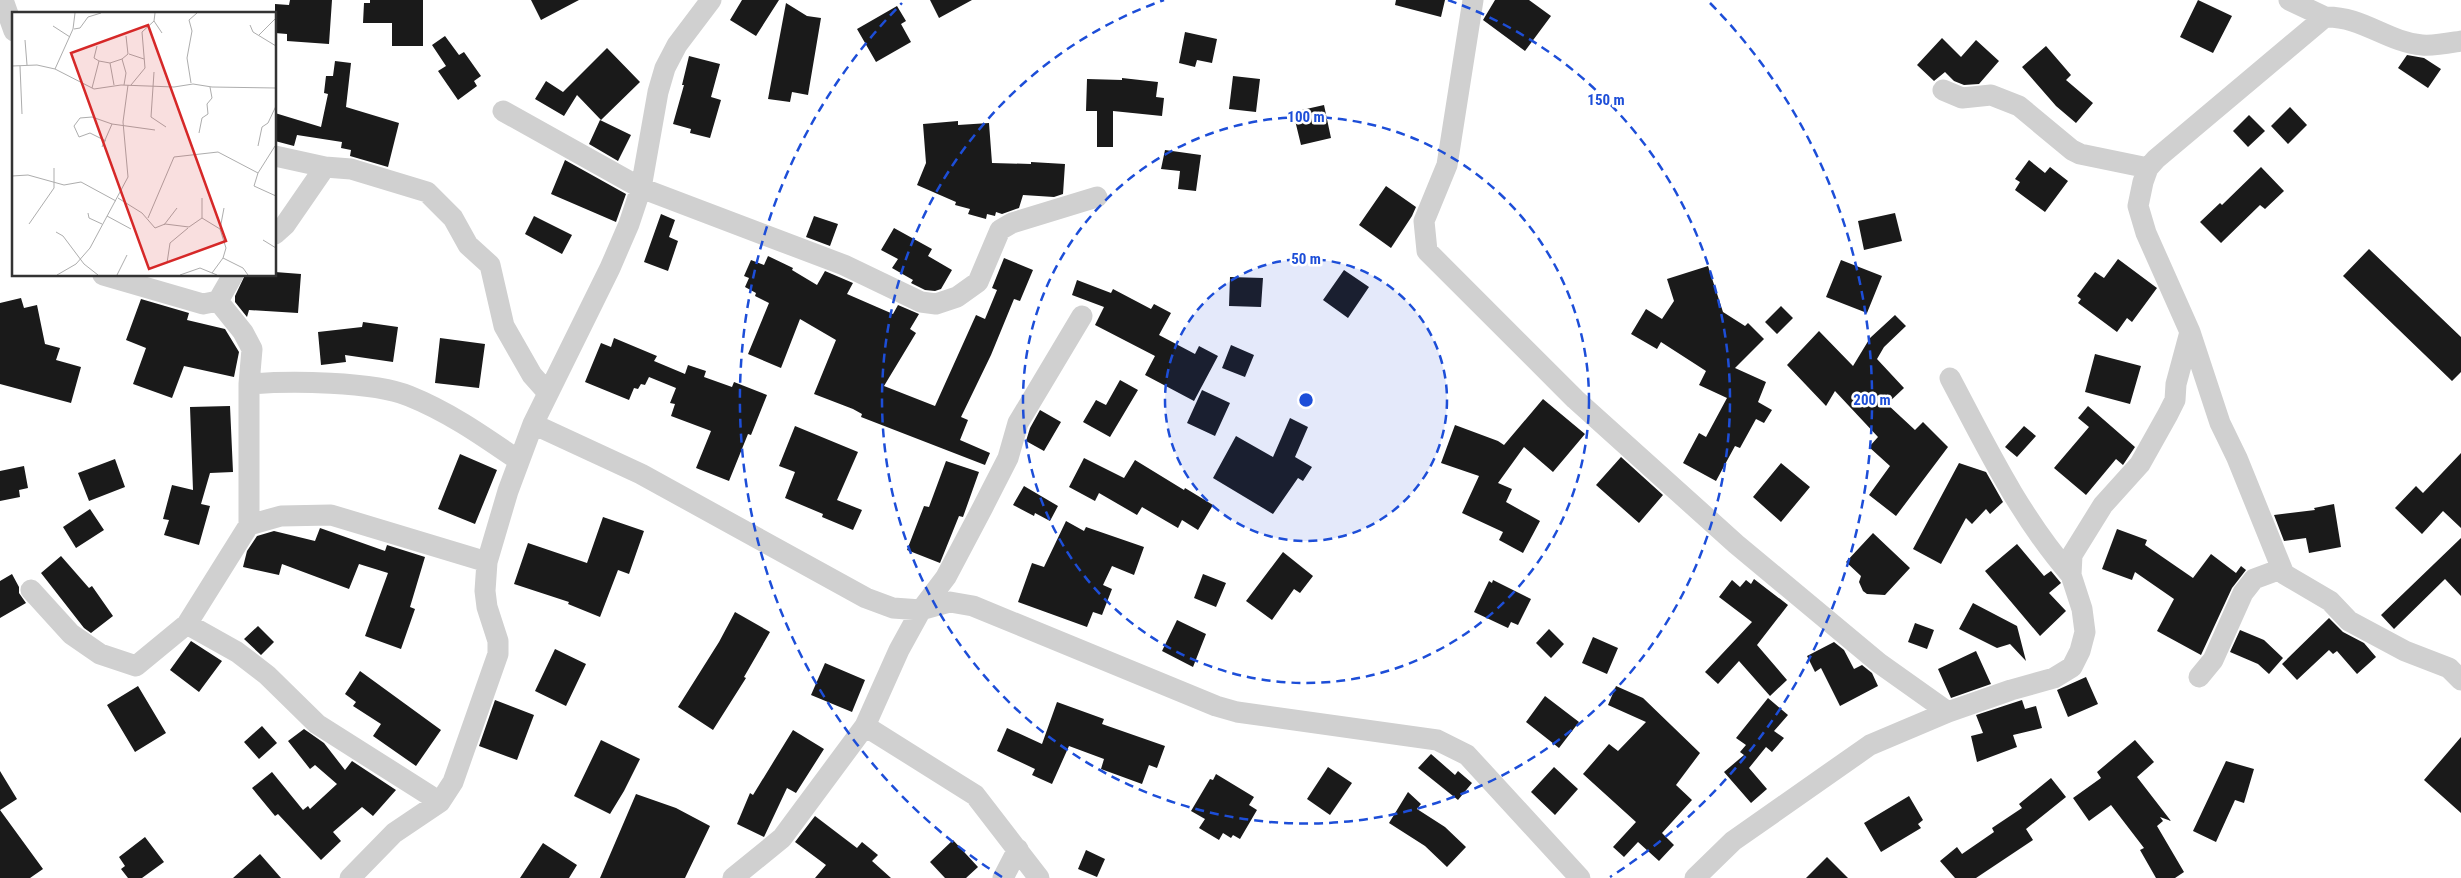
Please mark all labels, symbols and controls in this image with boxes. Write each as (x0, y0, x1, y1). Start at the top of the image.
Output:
inset map (12, 12, 276, 276)
text: 150 m (1587, 91, 1625, 109)
text: 100 m (1287, 108, 1325, 126)
text: 50 m (1291, 250, 1321, 268)
centre of rings (1297, 391, 1315, 409)
text: 200 m (1853, 391, 1891, 409)

